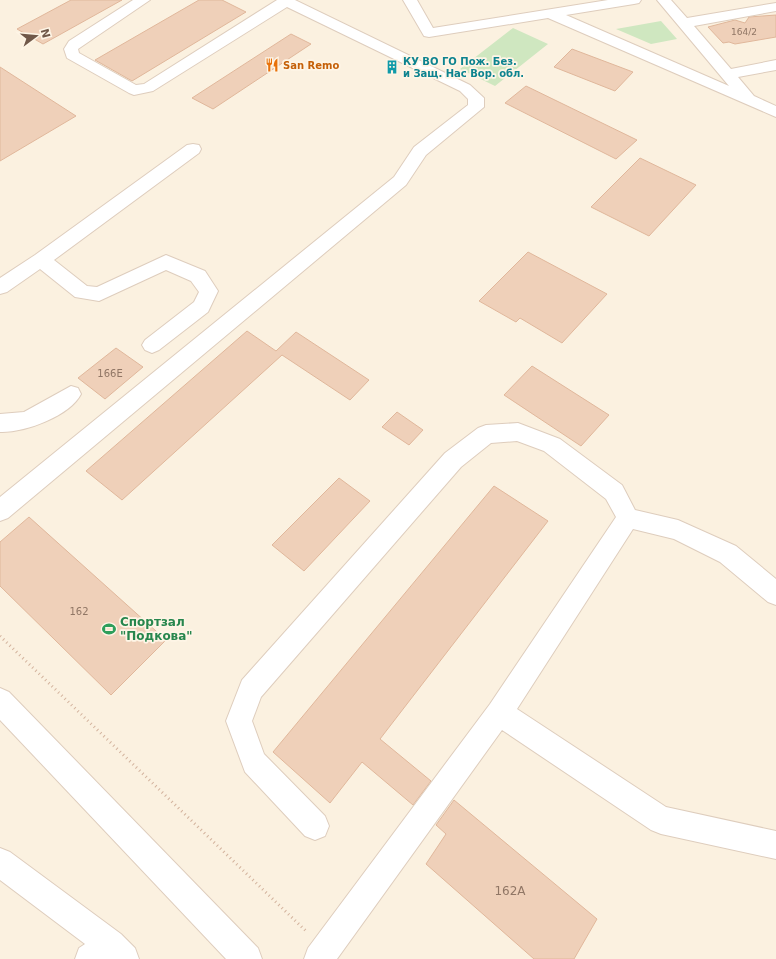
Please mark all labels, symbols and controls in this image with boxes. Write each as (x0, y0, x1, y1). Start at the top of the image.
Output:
north arrow (16, 16, 56, 56)
text: N (38, 27, 53, 40)
house number: 164/2 (731, 27, 757, 37)
place label: КУ ВО ГО Пож. Без. и Защ. Нас Вор. обл. (403, 56, 524, 79)
restaurant icon: San Remo (264, 57, 280, 73)
building icon: КУ ВО ГО Пож. Без. и Защ. Нас Вор. обл. (384, 59, 400, 75)
place label: San Remo (283, 60, 339, 71)
house number: 166Е (97, 368, 123, 379)
house number: 162 (69, 606, 89, 617)
place label: Спортзал "Подкова" (120, 615, 193, 643)
sports icon: Спортзал "Подкова" (101, 621, 117, 637)
house number: 162А (494, 884, 526, 898)

